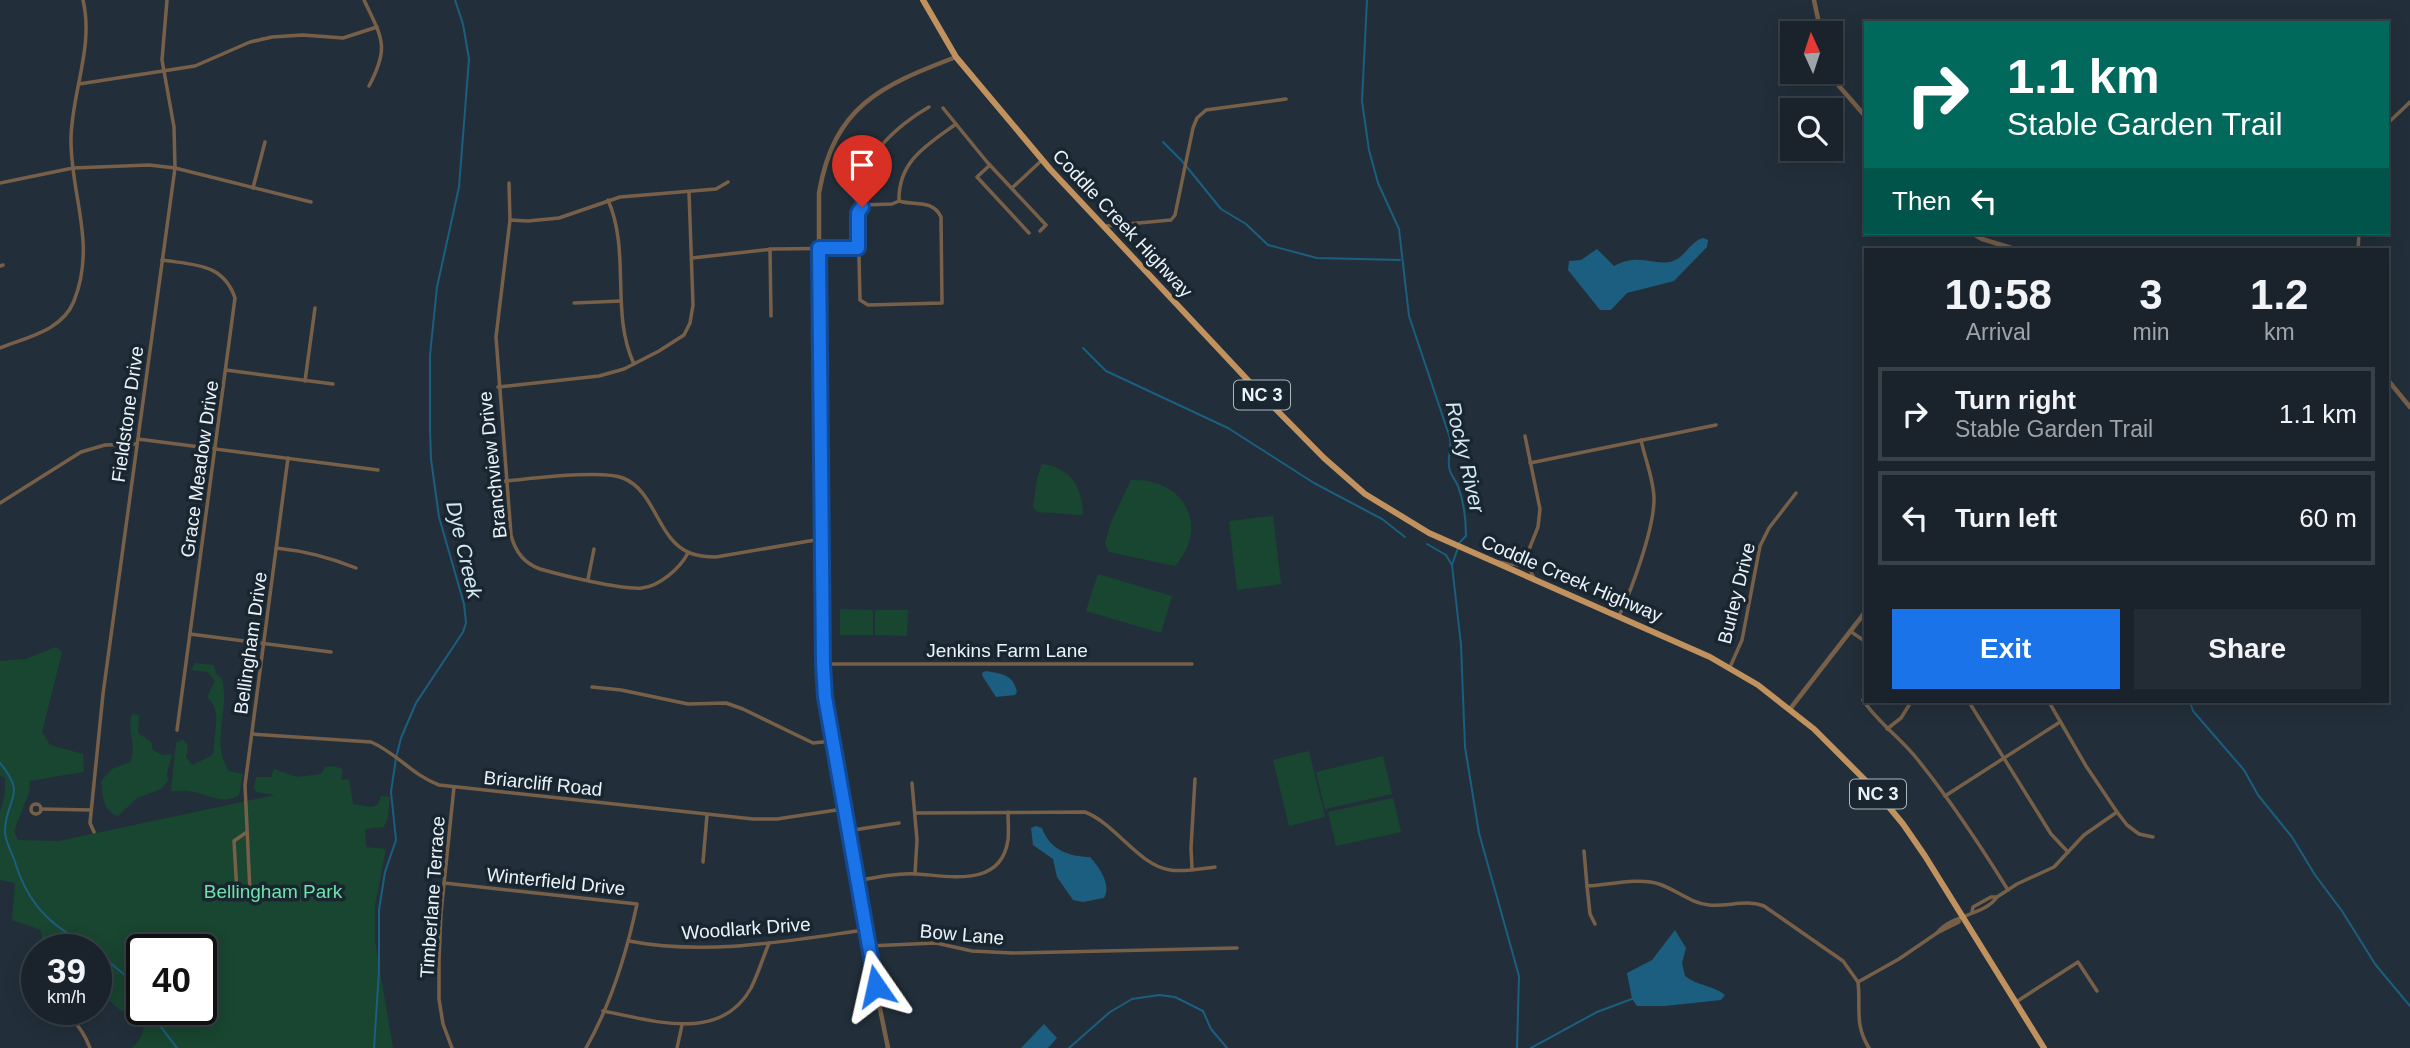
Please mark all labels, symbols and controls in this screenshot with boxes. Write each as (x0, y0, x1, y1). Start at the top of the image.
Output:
north arrow (1780, 21, 1843, 84)
map controls (1780, 21, 1843, 161)
icon: right (1892, 49, 1983, 140)
text: 1.1 km (2007, 49, 2160, 103)
button: search (1780, 98, 1843, 161)
text: Stable Garden Trail (2007, 106, 2283, 142)
pin (832, 135, 892, 207)
street label: Coddle Creek Highway (1049, 145, 1197, 302)
icon: arrive (843, 146, 881, 184)
icon: left (1965, 182, 2003, 220)
text: Then (1892, 186, 1951, 216)
text: 10:58 (1945, 271, 2052, 318)
text: 3 (2139, 271, 2163, 318)
text: 1.2 (2250, 271, 2308, 318)
text: Arrival (1966, 319, 2031, 345)
text: min (2132, 319, 2170, 345)
text: km (2264, 319, 2295, 345)
street label: Fieldstone Drive (108, 345, 147, 484)
street label: Grace Meadow Drive (177, 379, 222, 559)
road number: NC 3 (1234, 380, 1290, 410)
text: Turn right (1955, 385, 2076, 415)
street label: Branchview Drive (474, 390, 511, 540)
icon: right (1896, 395, 1934, 433)
water label: Rocky River (1442, 399, 1490, 516)
text: 1.1 km (2279, 399, 2357, 429)
text: Stable Garden Trail (1955, 416, 2153, 442)
water label: Dye Creek (442, 499, 487, 602)
icon: left (1896, 499, 1934, 537)
text: Turn left (1955, 503, 2057, 533)
text: 60 m (2299, 503, 2357, 533)
street label: Coddle Creek Highway (1478, 531, 1666, 626)
street label: Burley Drive (1714, 540, 1759, 646)
street label: Bellingham Drive (230, 570, 271, 716)
button: Exit (1892, 609, 2120, 689)
button: Share (2134, 609, 2361, 689)
street label: Jenkins Farm Lane (926, 640, 1088, 661)
street label: Briarcliff Road (483, 767, 603, 800)
road number: NC 3 (1850, 780, 1906, 808)
street label: Timberlane Terrace (416, 815, 449, 979)
street label: Winterfield Drive (486, 864, 626, 899)
park label: Bellingham Park (204, 881, 343, 902)
street label: Woodlark Drive (681, 914, 811, 943)
street label: Bow Lane (919, 920, 1005, 949)
speed limit sign: 40 (126, 934, 217, 1025)
position arrow (839, 949, 913, 1023)
text: 39 (47, 951, 86, 990)
text: km/h (47, 987, 86, 1007)

